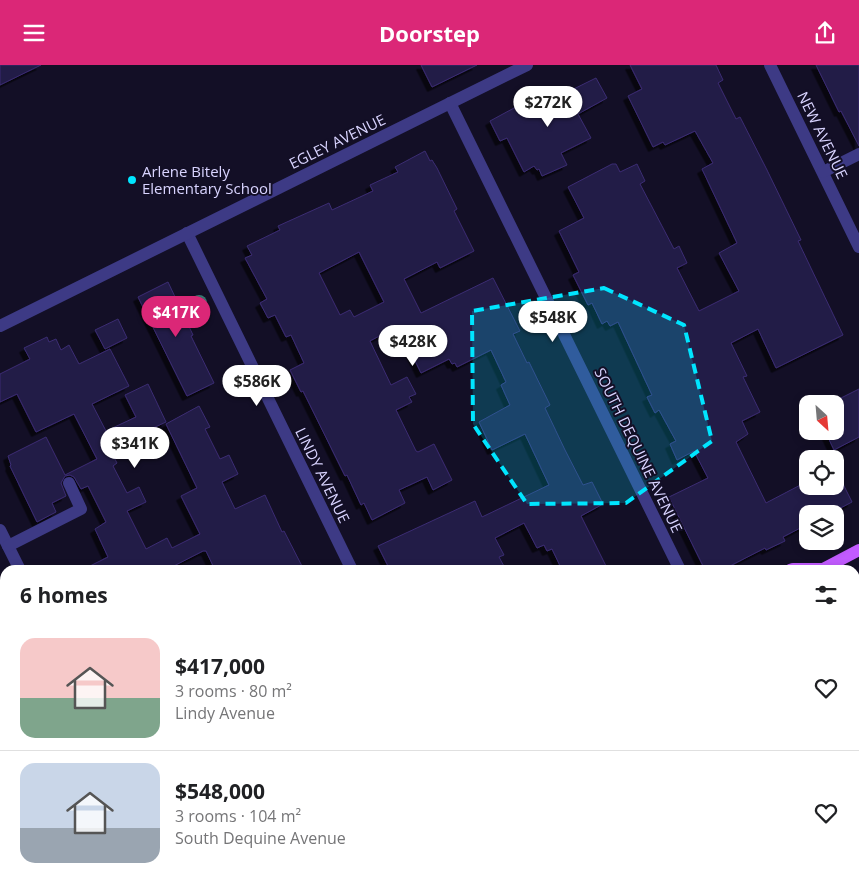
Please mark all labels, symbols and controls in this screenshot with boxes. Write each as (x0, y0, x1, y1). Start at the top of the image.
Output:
text: Doorstep (379, 18, 480, 48)
icon: menu (20, 19, 48, 47)
icon: share (811, 19, 839, 47)
pin: $272K (513, 85, 583, 128)
street label: NEW AVENUE (793, 88, 853, 182)
text: $272K (524, 91, 572, 113)
street label: EGLEY AVENUE (285, 109, 389, 173)
place label: Arlene Bitely Elementary School (142, 161, 272, 198)
marker: Arlene Bitely Elementary School (126, 174, 138, 186)
pin: $417K (141, 295, 211, 338)
text: $417K (152, 301, 200, 323)
pin: $548K (518, 301, 588, 343)
text: $548K (529, 306, 577, 328)
pin: $428K (378, 325, 448, 367)
text: $428K (389, 330, 437, 352)
street label: SOUTH DEQUINE AVENUE (590, 364, 688, 536)
pin: $586K (222, 365, 292, 407)
text: $586K (233, 370, 281, 392)
north arrow (799, 395, 844, 440)
map controls (799, 395, 844, 550)
street label: LINDY AVENUE (291, 424, 355, 526)
pin: $341K (100, 427, 170, 469)
text: $341K (111, 432, 159, 454)
button: locate (799, 450, 844, 495)
button: layers (799, 505, 844, 550)
text: 6 homes (20, 581, 108, 609)
icon: filters (812, 581, 840, 609)
text: $417,000 (175, 652, 265, 680)
icon: home (60, 658, 120, 718)
icon: heart (812, 674, 840, 702)
text: 3 rooms · 80 m² (175, 680, 292, 702)
text: Lindy Avenue (175, 702, 275, 724)
text: $548,000 (175, 777, 265, 805)
icon: home (60, 783, 120, 843)
icon: heart (812, 799, 840, 827)
text: 3 rooms · 104 m² (175, 805, 301, 827)
text: South Dequine Avenue (175, 827, 346, 849)

